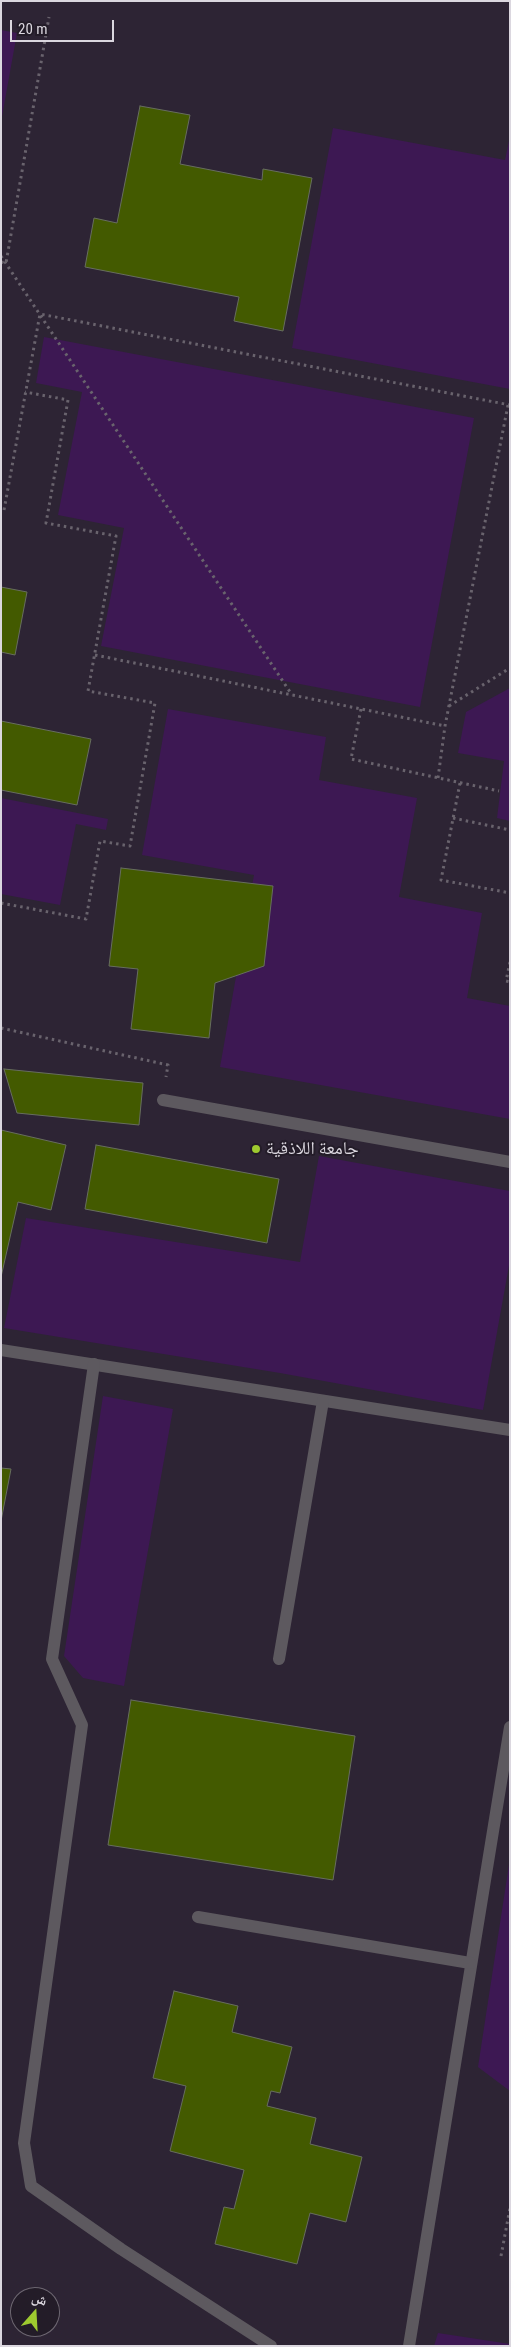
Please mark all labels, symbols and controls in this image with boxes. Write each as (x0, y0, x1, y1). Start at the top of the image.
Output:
scale bar (12, 10, 116, 42)
text: 20 m (18, 20, 48, 38)
place label: جامعة اللاذقية (266, 1138, 359, 1160)
marker: جامعة اللاذقية (250, 1143, 262, 1155)
north arrow (10, 2287, 60, 2337)
text: ش (30, 2289, 49, 2309)

